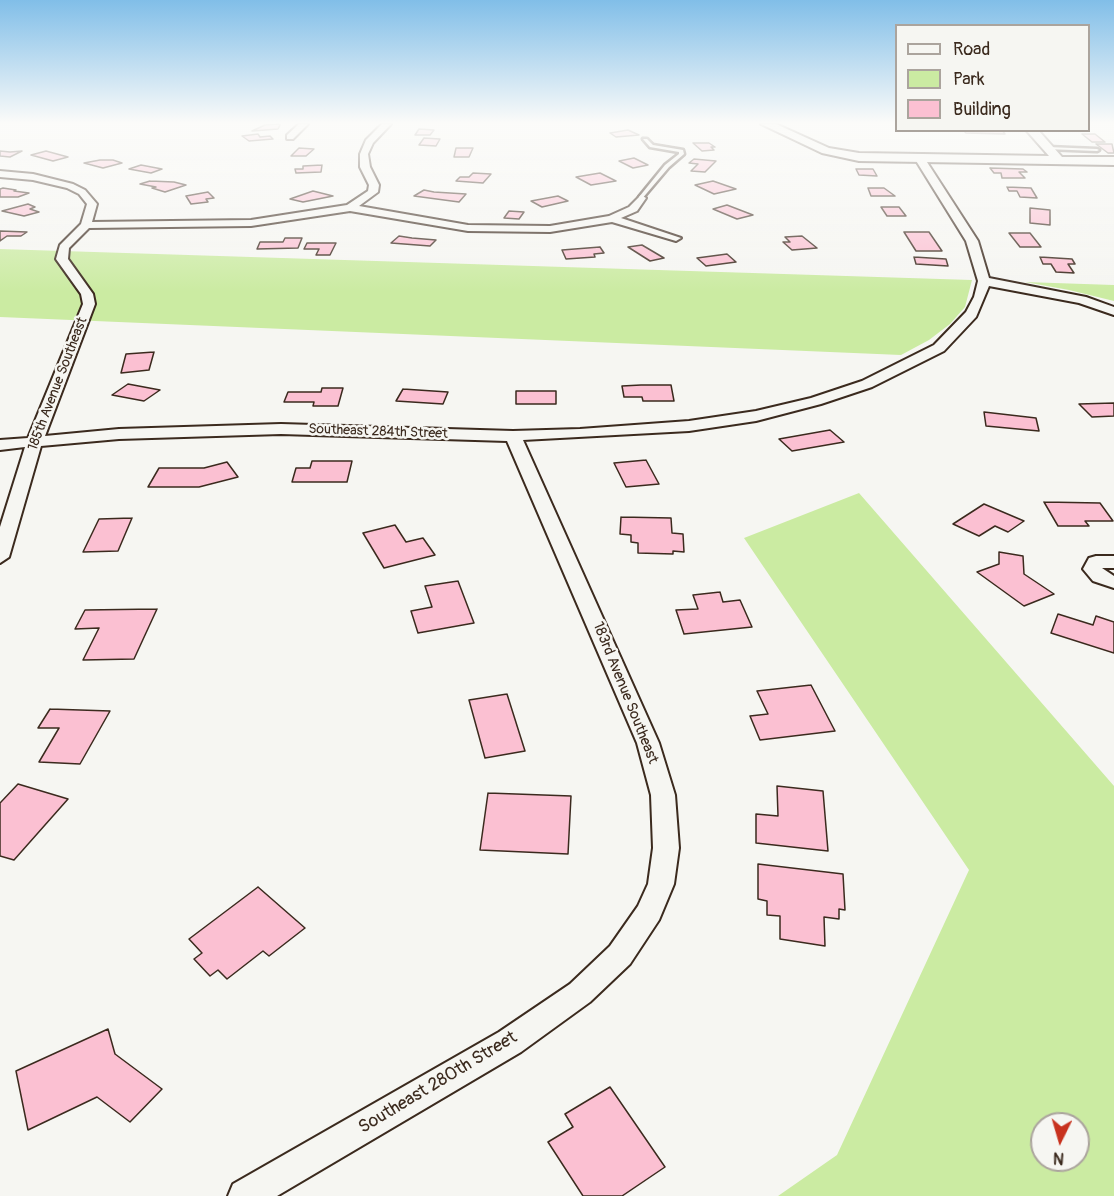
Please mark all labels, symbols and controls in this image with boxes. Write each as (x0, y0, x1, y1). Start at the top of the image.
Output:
legend (895, 24, 1090, 132)
text: Road (953, 38, 990, 61)
text: Park (953, 68, 985, 91)
text: Building (953, 98, 1011, 121)
street label: 185th Avenue Southeast (25, 315, 91, 453)
street label: Southeast 284th Street (308, 421, 448, 443)
street label: 183rd Avenue Southeast (588, 619, 662, 767)
street label: Southeast 280th Street (355, 1027, 521, 1139)
north arrow (1030, 1112, 1090, 1172)
text: N (1052, 1148, 1065, 1168)

